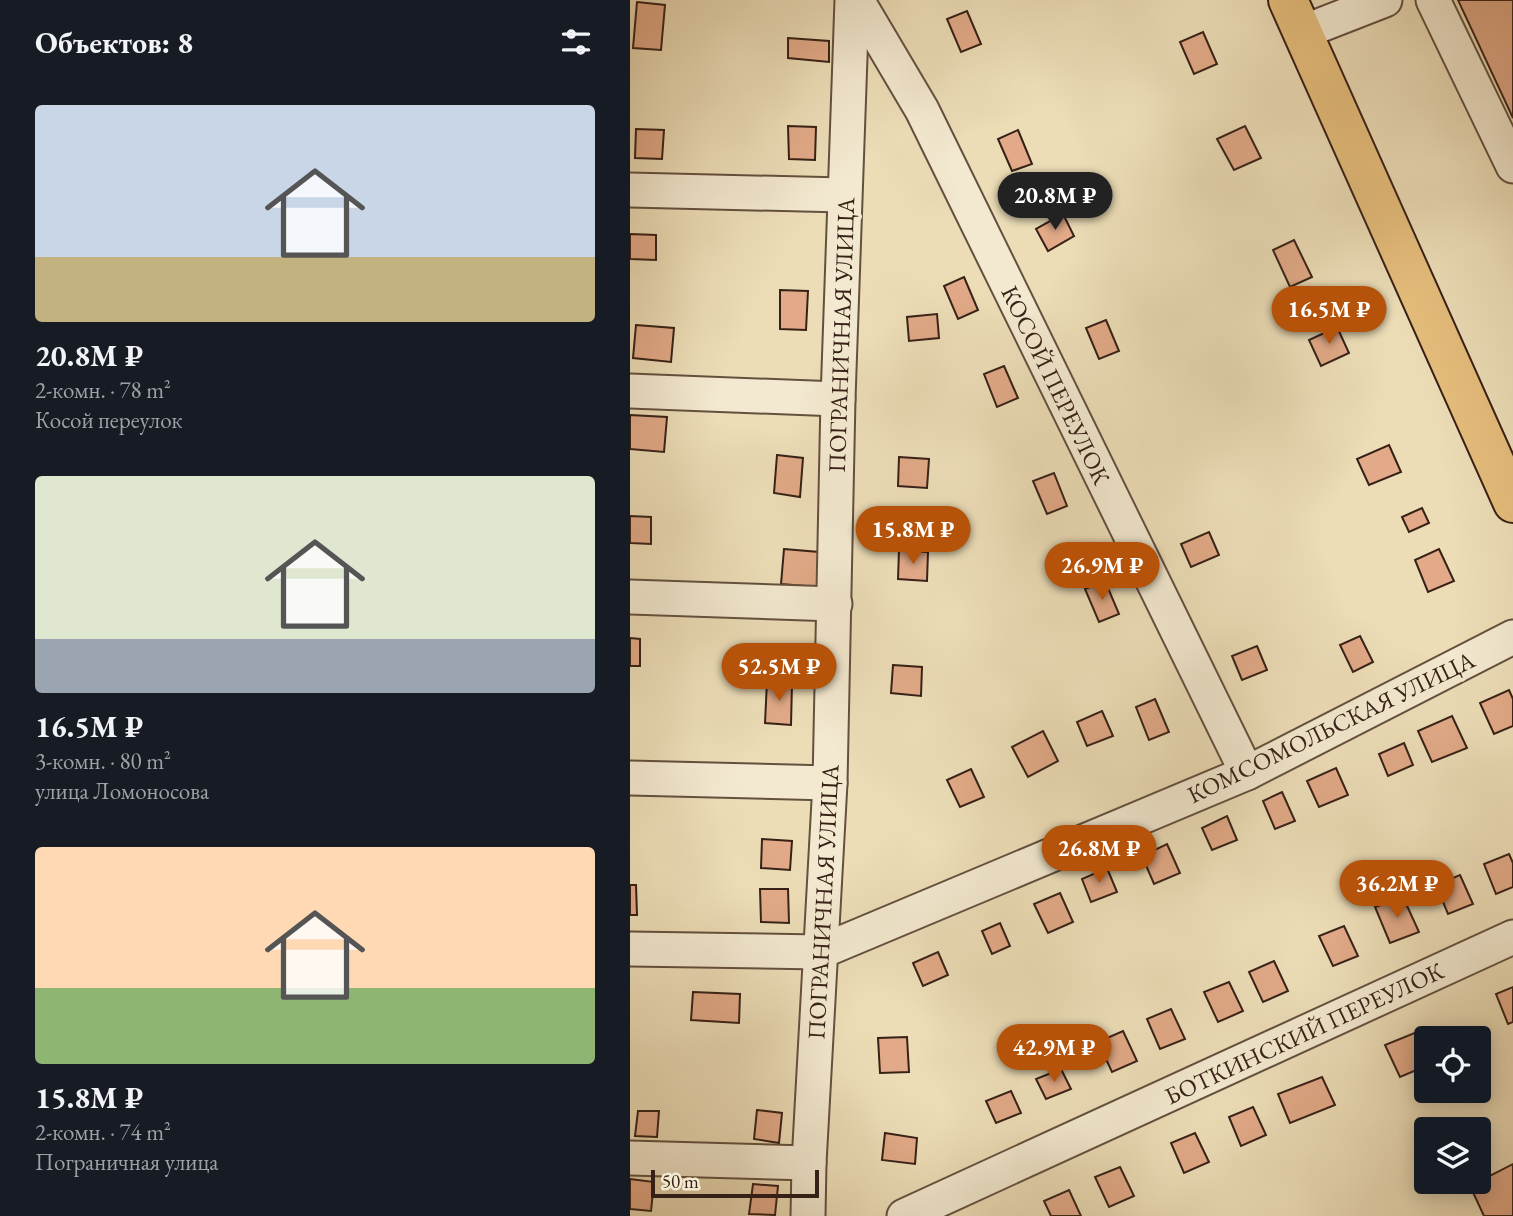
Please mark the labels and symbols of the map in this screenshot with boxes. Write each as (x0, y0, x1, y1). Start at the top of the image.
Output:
pin: 20.8M ₽ (990, 173, 1120, 232)
street label: ПОГРАНИЧНАЯ УЛИЦА (821, 196, 861, 473)
street label: КОСОЙ ПЕРЕУЛОК (994, 280, 1118, 490)
pin: 16.5M ₽ (1264, 286, 1394, 346)
pin: 15.8M ₽ (848, 506, 978, 566)
pin: 26.9M ₽ (1037, 542, 1167, 602)
pin: 52.5M ₽ (714, 644, 844, 703)
street label: КОМСОМОЛЬСКАЯ УЛИЦА (1182, 644, 1480, 810)
street label: ПОГРАНИЧНАЯ УЛИЦА (800, 763, 846, 1040)
pin: 26.8M ₽ (1034, 826, 1164, 885)
pin: 36.2M ₽ (1332, 860, 1462, 920)
street label: БОТКИНСКИЙ ПЕРЕУЛОК (1160, 955, 1448, 1111)
pin: 42.9M ₽ (989, 1024, 1119, 1084)
scale bar (651, 1167, 819, 1199)

